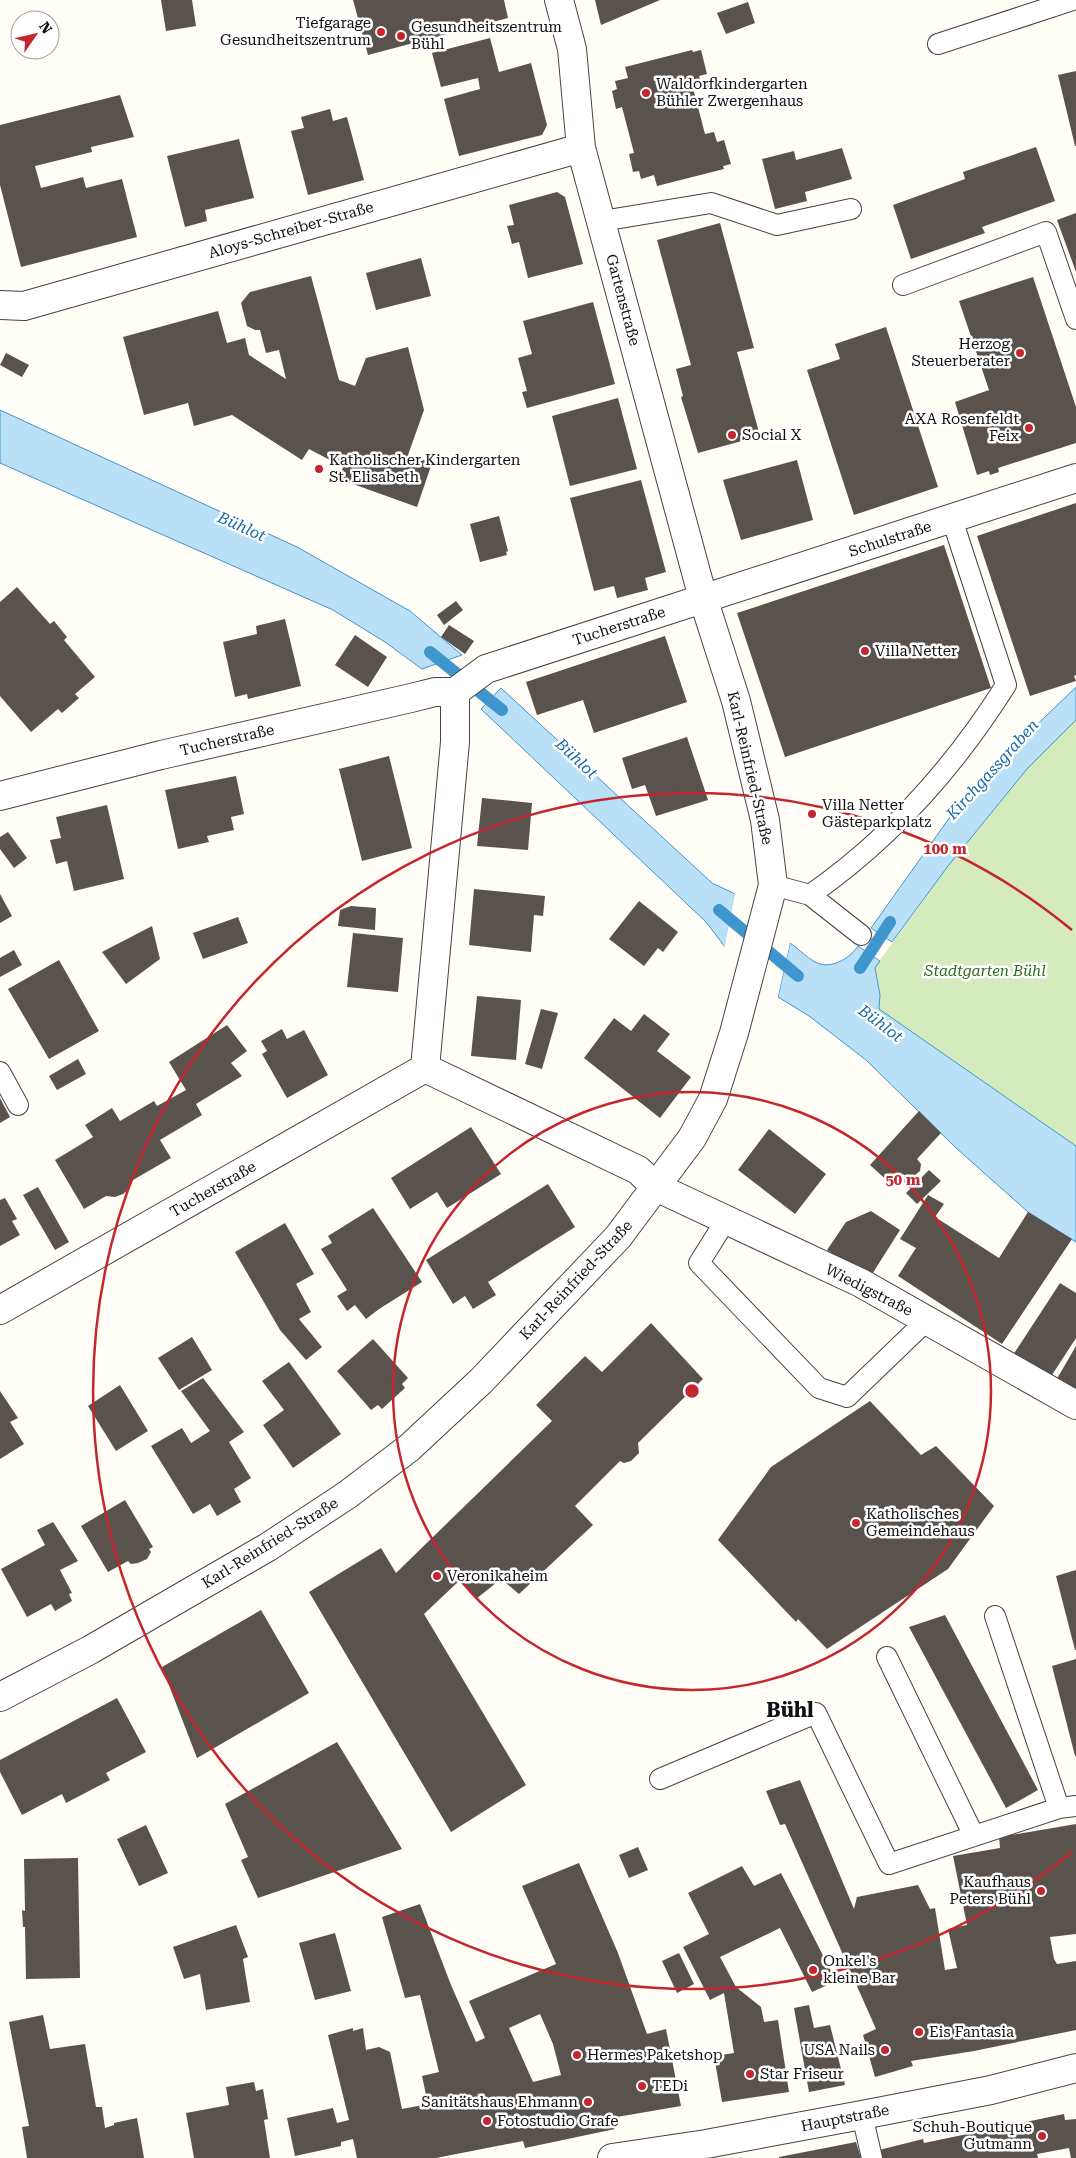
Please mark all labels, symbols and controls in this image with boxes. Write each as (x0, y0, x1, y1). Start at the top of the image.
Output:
north arrow (10, 10, 60, 60)
place label: Tiefgarage Gesundheitszentrum (220, 14, 371, 49)
place label: Gesundheitszentrum Bühl (411, 18, 562, 53)
text: N (36, 19, 56, 37)
marker: Tiefgarage Gesundheitszentrum (375, 26, 387, 38)
marker: Gesundheitszentrum Bühl (395, 30, 407, 42)
place label: Waldorfkindergarten Bühler Zwergenhaus (656, 75, 808, 110)
marker: Waldorfkindergarten Bühler Zwergenhaus (640, 87, 652, 99)
street label: Aloys-Schreiber-Straße (206, 198, 376, 262)
street label: Gartenstraße (602, 252, 644, 348)
place label: Herzog Steuerberater (912, 335, 1010, 370)
marker: Herzog Steuerberater (1014, 347, 1026, 359)
place label: AXA Rosenfeldt Feix (905, 410, 1019, 445)
marker: AXA Rosenfeldt Feix (1023, 422, 1035, 434)
place label: Social X (742, 426, 802, 444)
marker: Social X (726, 429, 738, 441)
place label: Katholischer Kindergarten St. Elisabeth (329, 451, 521, 486)
marker: Katholischer Kindergarten St. Elisabeth (313, 463, 325, 475)
water label: Bühlot (214, 507, 269, 545)
street label: Schulstraße (846, 517, 934, 561)
street label: Tucherstraße (570, 603, 668, 649)
place label: Villa Netter (875, 642, 957, 660)
marker: Villa Netter (859, 645, 871, 657)
street label: Karl-Reinfried-Straße (724, 689, 776, 847)
water label: Kirchgassgraben (942, 715, 1042, 824)
street label: Tucherstraße (178, 720, 276, 760)
water label: Bühlot (551, 734, 602, 782)
place label: Villa Netter Gästeparkplatz (822, 796, 931, 831)
marker: Villa Netter Gästeparkplatz (806, 808, 818, 820)
text: 100 m (923, 840, 967, 858)
park label: Stadtgarten Bühl (923, 962, 1046, 980)
water label: Bühlot (854, 1000, 907, 1046)
street label: Tucherstraße (167, 1157, 259, 1221)
text: 50 m (885, 1171, 921, 1189)
street label: Karl-Reinfried-Straße (516, 1216, 636, 1344)
street label: Wiedigstraße (822, 1260, 916, 1320)
centre of rings (683, 1382, 701, 1400)
street label: Karl-Reinfried-Straße (199, 1494, 341, 1592)
place label: Katholisches Gemeindehaus (866, 1505, 975, 1540)
marker: Katholisches Gemeindehaus (850, 1517, 862, 1529)
place label: Veronikaheim (447, 1567, 548, 1585)
marker: Veronikaheim (431, 1570, 443, 1582)
district label: Bühl (766, 1698, 814, 1722)
place label: Kaufhaus Peters Bühl (949, 1873, 1031, 1908)
marker: Kaufhaus Peters Bühl (1035, 1885, 1047, 1897)
place label: Onkel's kleine Bar (823, 1952, 896, 1987)
marker: Onkel's kleine Bar (807, 1964, 819, 1976)
place label: Eis Fantasia (929, 2023, 1014, 2041)
marker: Eis Fantasia (913, 2026, 925, 2038)
place label: USA Nails (803, 2041, 875, 2059)
marker: USA Nails (879, 2044, 891, 2056)
place label: Hermes Paketshop (587, 2046, 723, 2064)
marker: Hermes Paketshop (571, 2049, 583, 2061)
place label: Star Friseur (760, 2065, 844, 2083)
marker: Star Friseur (744, 2068, 756, 2080)
place label: TEDi (652, 2077, 688, 2095)
marker: TEDi (636, 2080, 648, 2092)
place label: Sanitätshaus Ehmann (421, 2093, 578, 2111)
marker: Sanitätshaus Ehmann (582, 2096, 594, 2108)
street label: Hauptstraße (799, 2101, 891, 2135)
place label: Fotostudio Grafe (497, 2112, 619, 2130)
marker: Fotostudio Grafe (481, 2115, 493, 2127)
place label: Schuh-Boutique Gutmann (913, 2118, 1032, 2153)
marker: Schuh-Boutique Gutmann (1036, 2130, 1048, 2142)

